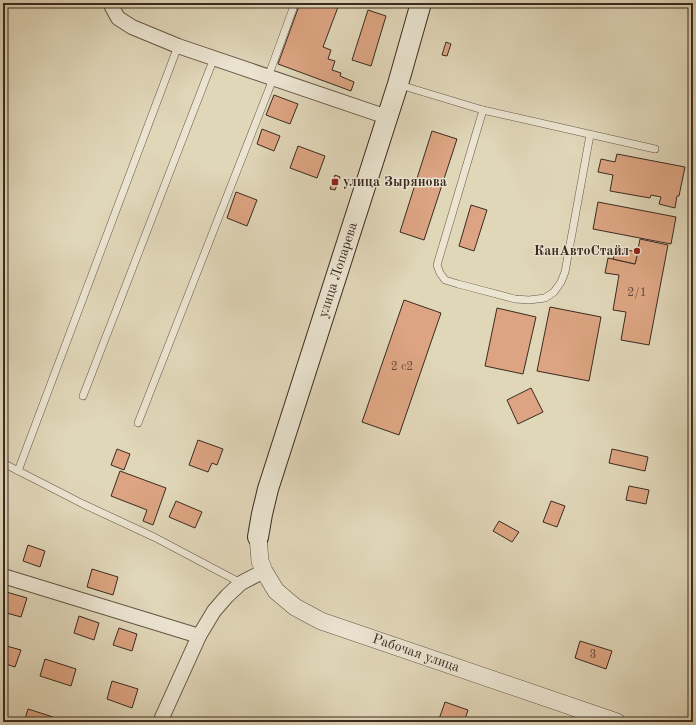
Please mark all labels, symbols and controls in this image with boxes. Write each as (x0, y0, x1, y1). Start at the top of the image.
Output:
place label: улица Зырянова (343, 175, 447, 189)
marker: улица Зырянова (330, 177, 340, 187)
street label: улица Лопарева (316, 220, 360, 319)
place label: КанАвтоСтайл (534, 244, 629, 258)
marker: КанАвтоСтайл (632, 246, 642, 256)
house number: 2/1 (627, 287, 647, 299)
house number: 2 с2 (391, 361, 413, 373)
street label: Рабочая улица (371, 632, 461, 674)
house number: 3 (590, 649, 596, 661)

